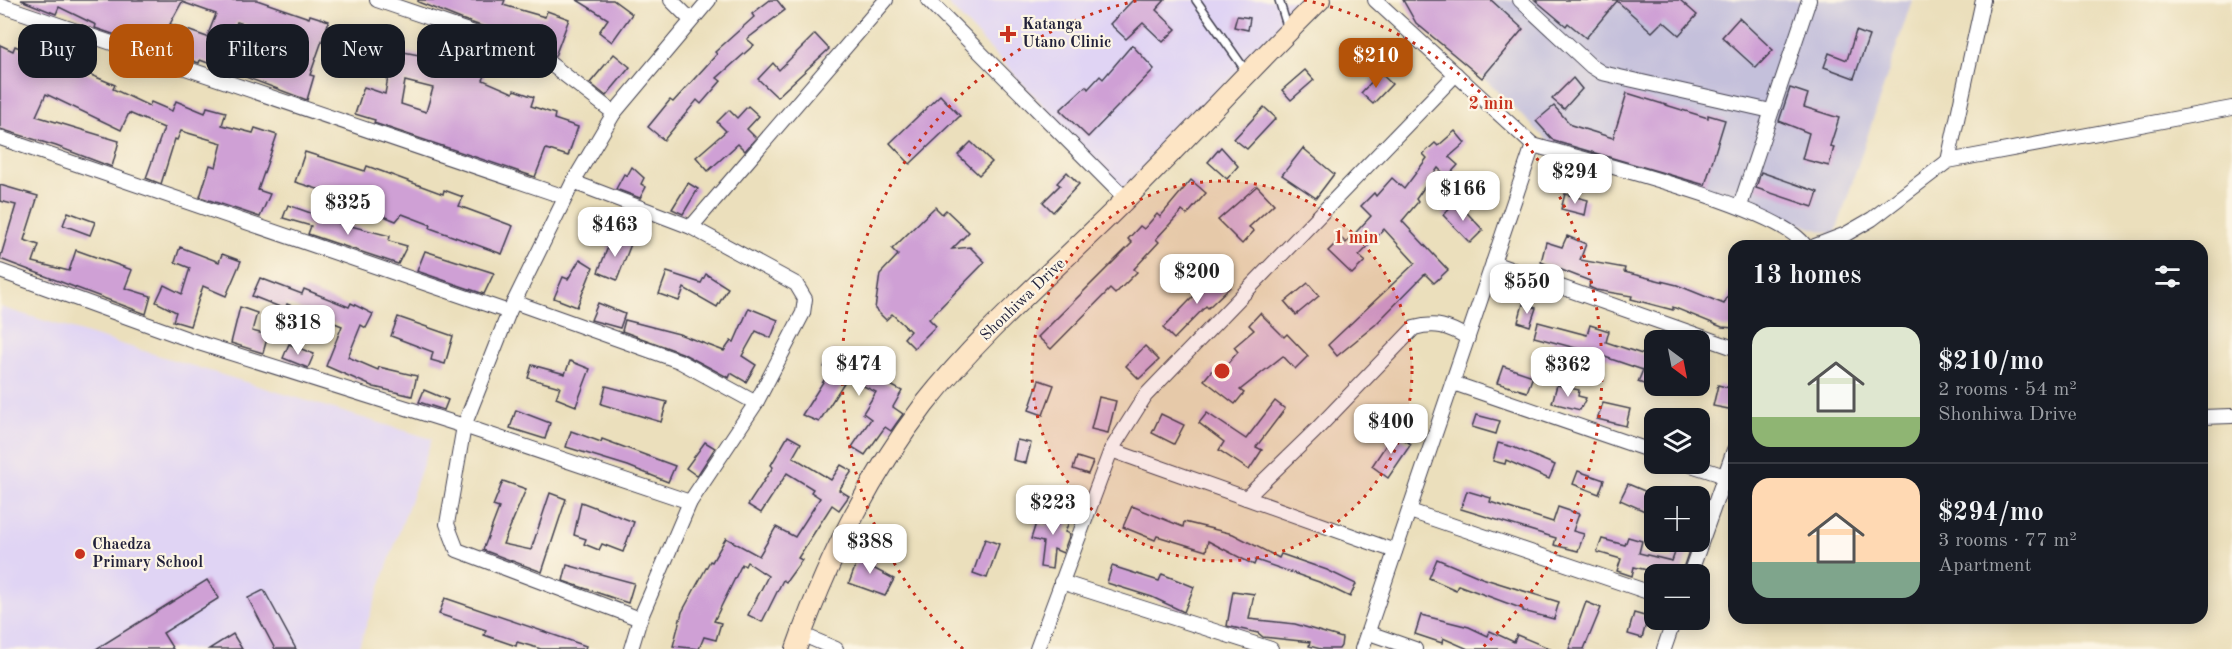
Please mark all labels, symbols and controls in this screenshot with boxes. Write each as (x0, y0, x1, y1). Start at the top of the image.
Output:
place label: Katanga Utano Clinic (1022, 17, 1111, 51)
chip: Buy (18, 24, 97, 78)
chip: Rent (109, 24, 194, 78)
chip: Filters (206, 24, 309, 78)
chip: New (321, 24, 405, 78)
chip: Apartment (417, 24, 557, 78)
marker: Katanga Utano Clinic (999, 25, 1017, 43)
pin: $210 (1340, 38, 1412, 89)
text: $210 (1353, 47, 1399, 67)
text: 2 min (1468, 95, 1514, 113)
pin: $294 (1539, 154, 1611, 205)
text: $294 (1552, 163, 1598, 183)
pin: $166 (1427, 171, 1499, 222)
text: $166 (1440, 180, 1486, 200)
pin: $325 (312, 185, 384, 236)
text: $325 (325, 194, 371, 214)
pin: $463 (579, 207, 651, 258)
text: $463 (592, 216, 638, 236)
text: 1 min (1333, 229, 1379, 247)
pin: $200 (1161, 254, 1233, 305)
street label: Shonhiwa Drive (978, 256, 1068, 344)
icon: filters (2151, 260, 2184, 293)
text: $200 (1174, 263, 1220, 283)
text: 13 homes (1752, 263, 1861, 289)
pin: $550 (1491, 264, 1563, 315)
text: $550 (1504, 273, 1550, 293)
pin: $318 (262, 305, 334, 356)
text: $318 (275, 314, 321, 334)
north arrow (1644, 330, 1710, 396)
map controls (1644, 330, 1710, 630)
pin: $474 (823, 346, 895, 397)
pin: $362 (1532, 347, 1604, 398)
text: $210/mo (1938, 349, 2044, 375)
icon: home (1800, 351, 1872, 423)
text: $474 (836, 355, 882, 375)
text: $362 (1545, 356, 1591, 376)
centre of rings (1212, 361, 1232, 381)
text: 2 rooms · 54 m² (1938, 380, 2077, 400)
pin: $400 (1355, 404, 1427, 455)
text: Shonhiwa Drive (1938, 405, 2077, 425)
button: layers (1644, 408, 1710, 474)
text: $400 (1368, 413, 1414, 433)
pin: $223 (1017, 485, 1089, 536)
button: + (1644, 486, 1710, 552)
text: $223 (1030, 494, 1076, 514)
text: $294/mo (1938, 500, 2044, 526)
icon: home (1800, 502, 1872, 574)
pin: $388 (834, 524, 906, 575)
text: 3 rooms · 77 m² (1938, 531, 2077, 551)
text: $388 (847, 533, 893, 553)
place label: Chaedza Primary School (92, 537, 203, 571)
marker: Chaedza Primary School (73, 547, 87, 561)
text: Apartment (1938, 556, 2032, 576)
button: − (1644, 564, 1710, 630)

